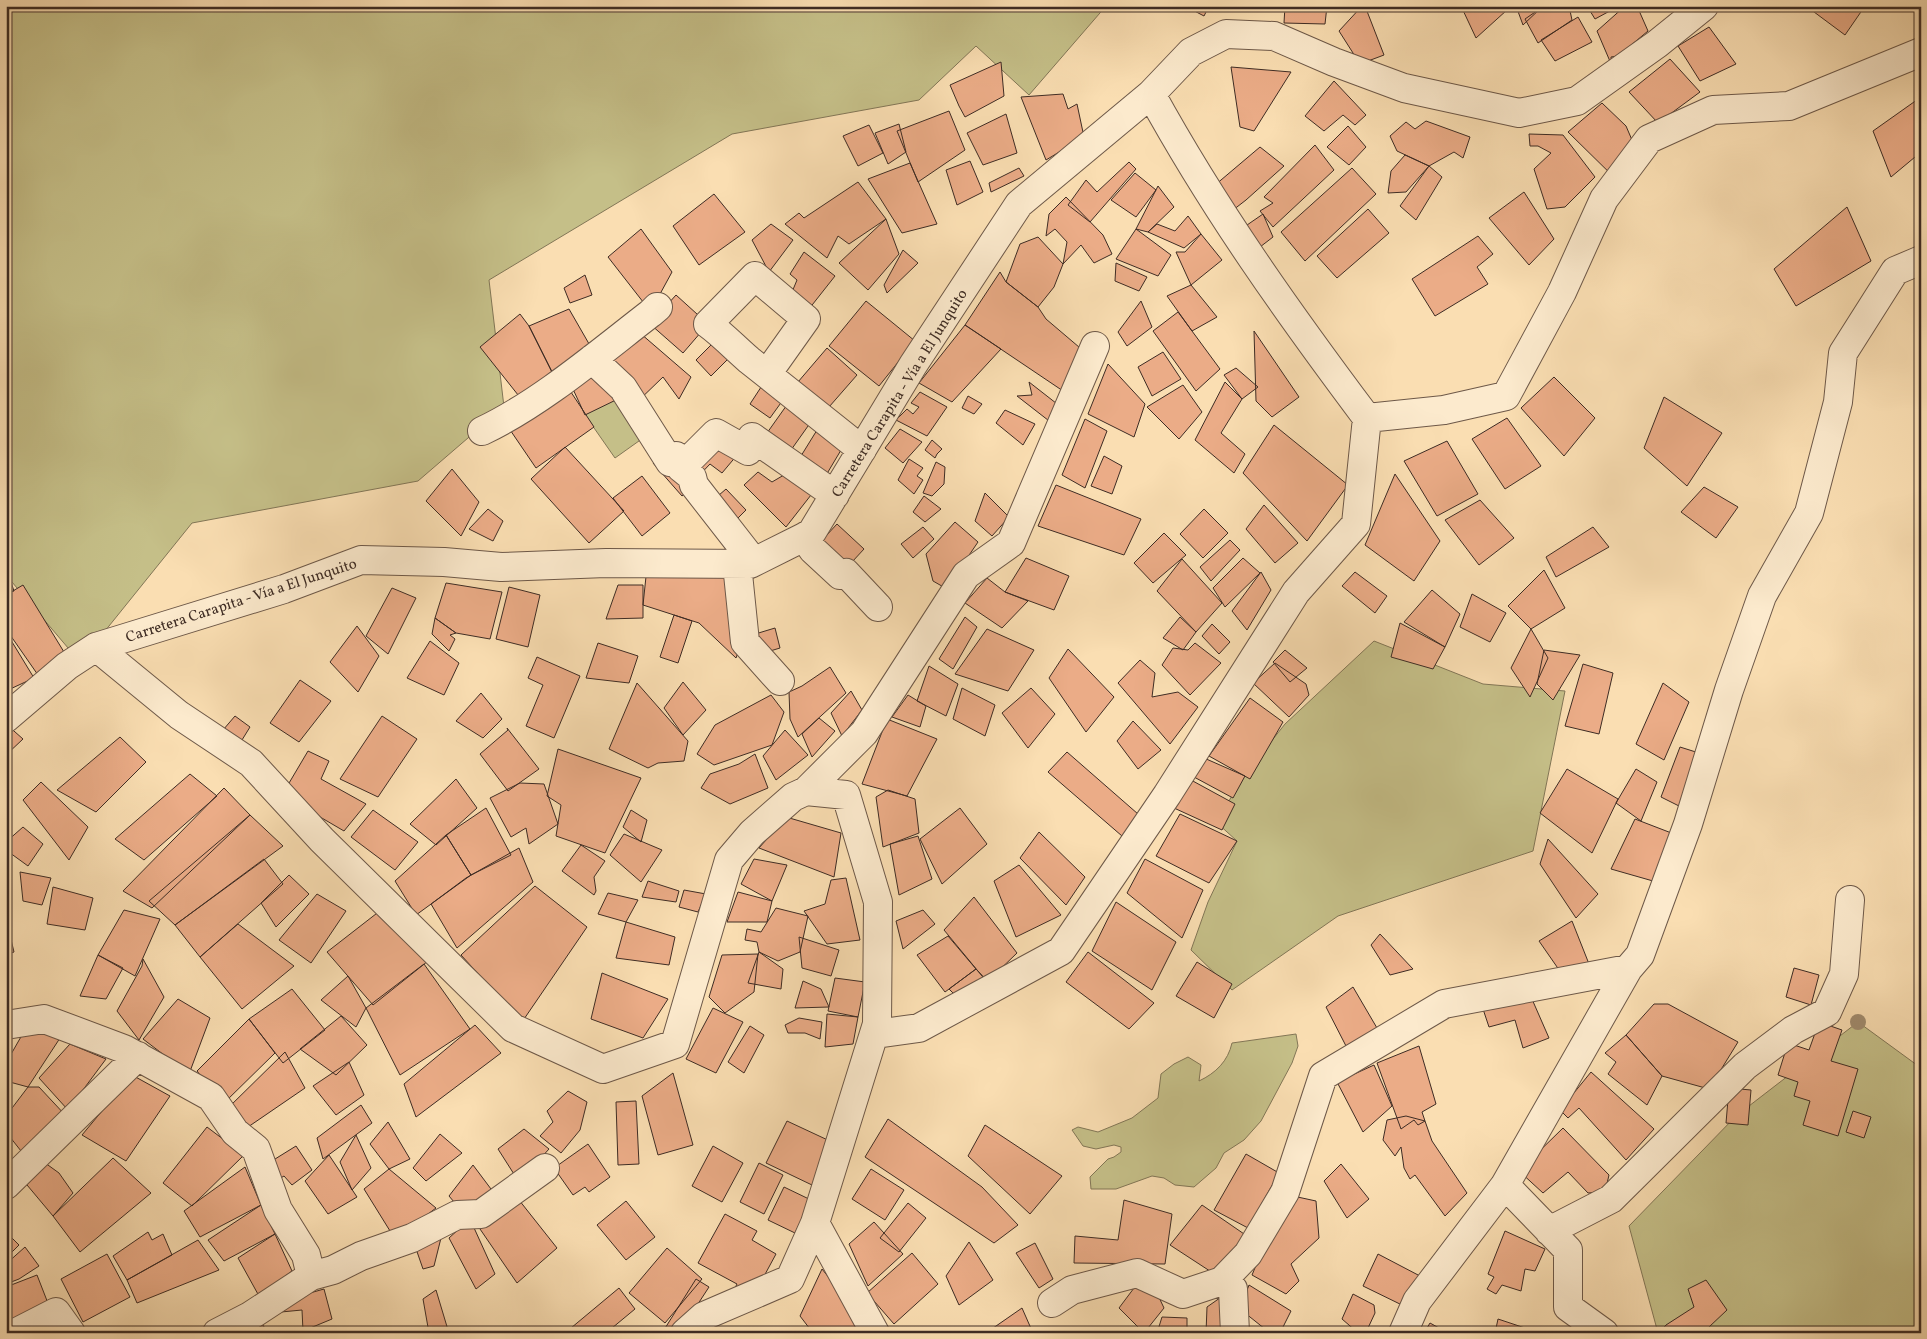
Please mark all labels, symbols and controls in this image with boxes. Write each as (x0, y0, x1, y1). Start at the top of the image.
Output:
street label: Carretera Carapita - Vía a El Junquito (827, 286, 973, 502)
street label: Carretera Carapita - Vía a El Junquito (123, 554, 360, 649)

